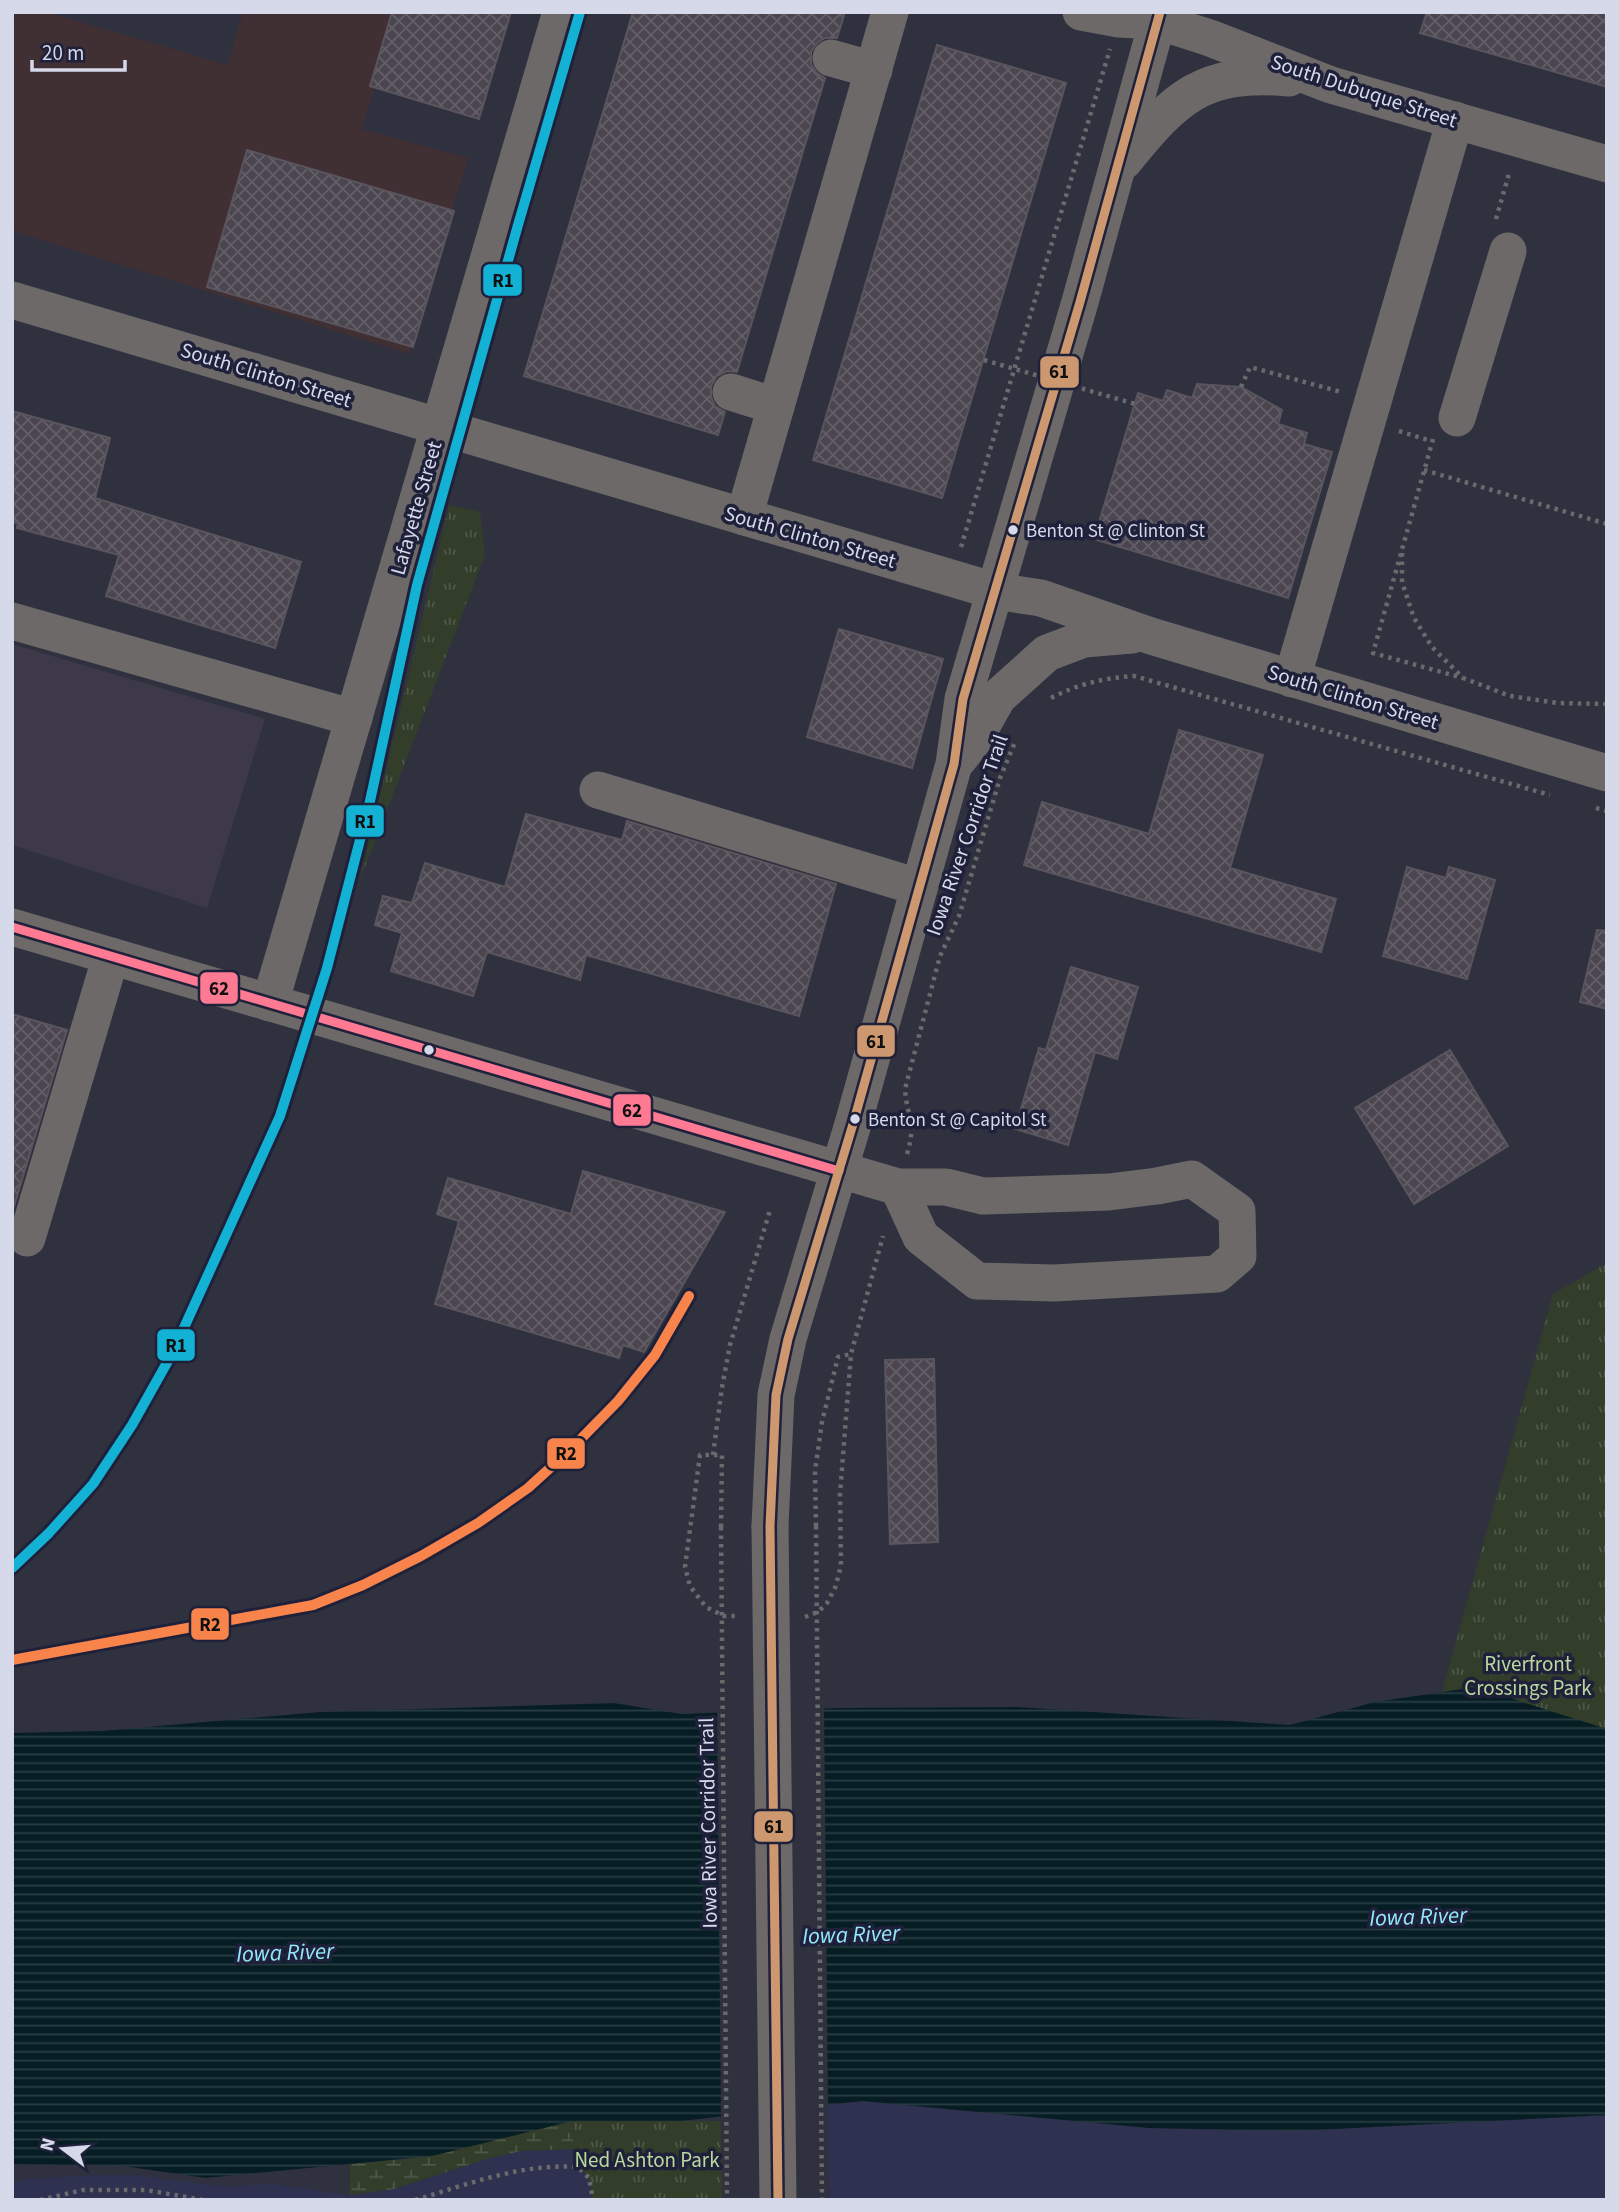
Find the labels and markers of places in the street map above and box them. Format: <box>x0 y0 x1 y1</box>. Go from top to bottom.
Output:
place label: Benton St @ Clinton St <box>1026 518 1206 545</box>
marker: Benton St @ Clinton St <box>1006 523 1020 537</box>
unlabelled marker <box>422 1043 436 1057</box>
place label: Benton St @ Capitol St <box>868 1107 1047 1134</box>
marker: Benton St @ Capitol St <box>848 1112 862 1126</box>

